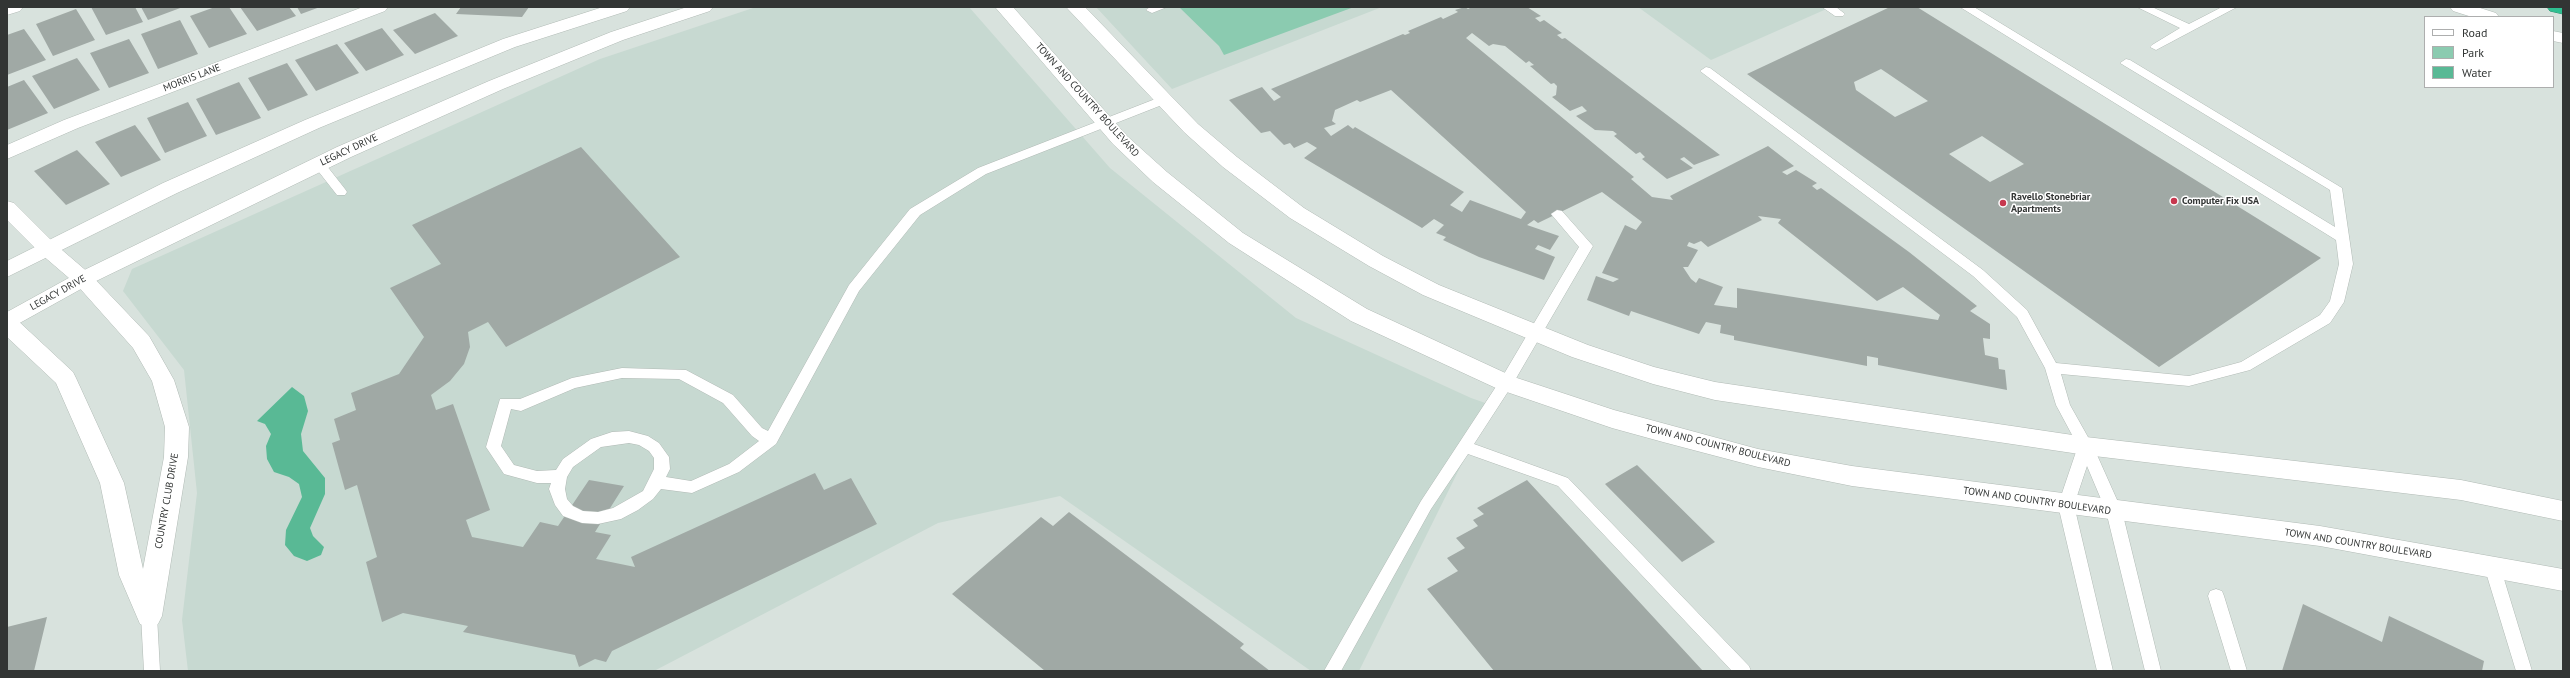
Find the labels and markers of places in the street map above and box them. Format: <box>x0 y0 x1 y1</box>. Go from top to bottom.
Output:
place label: Ravello Stonebriar Apartments <box>2011 191 2090 214</box>
place label: Computer Fix USA <box>2182 195 2259 207</box>
marker: Computer Fix USA <box>2169 196 2179 206</box>
marker: Ravello Stonebriar Apartments <box>1998 198 2008 208</box>

